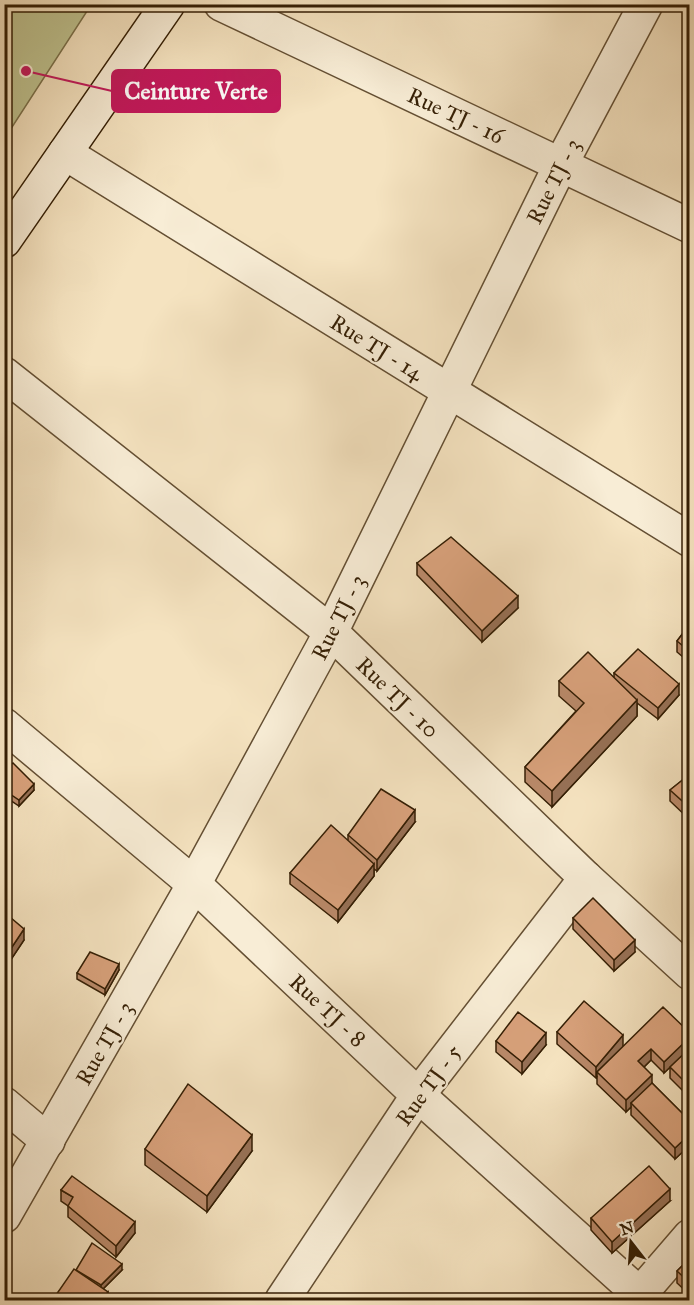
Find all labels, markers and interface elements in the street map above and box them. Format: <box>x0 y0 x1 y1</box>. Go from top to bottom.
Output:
callout: Ceinture Verte <box>112 70 280 112</box>
text: Ceinture Verte <box>124 76 268 106</box>
street label: Rue TJ - 16 <box>403 81 509 150</box>
street label: Rue TJ - 3 <box>520 134 586 228</box>
street label: Rue TJ - 14 <box>325 308 429 387</box>
street label: Rue TJ - 3 <box>305 570 371 664</box>
street label: Rue TJ - 10 <box>351 651 445 743</box>
street label: Rue TJ - 8 <box>284 968 372 1053</box>
street label: Rue TJ - 3 <box>70 997 139 1090</box>
street label: Rue TJ - 5 <box>390 1039 467 1131</box>
north arrow <box>601 1212 661 1272</box>
text: N <box>617 1217 636 1239</box>

